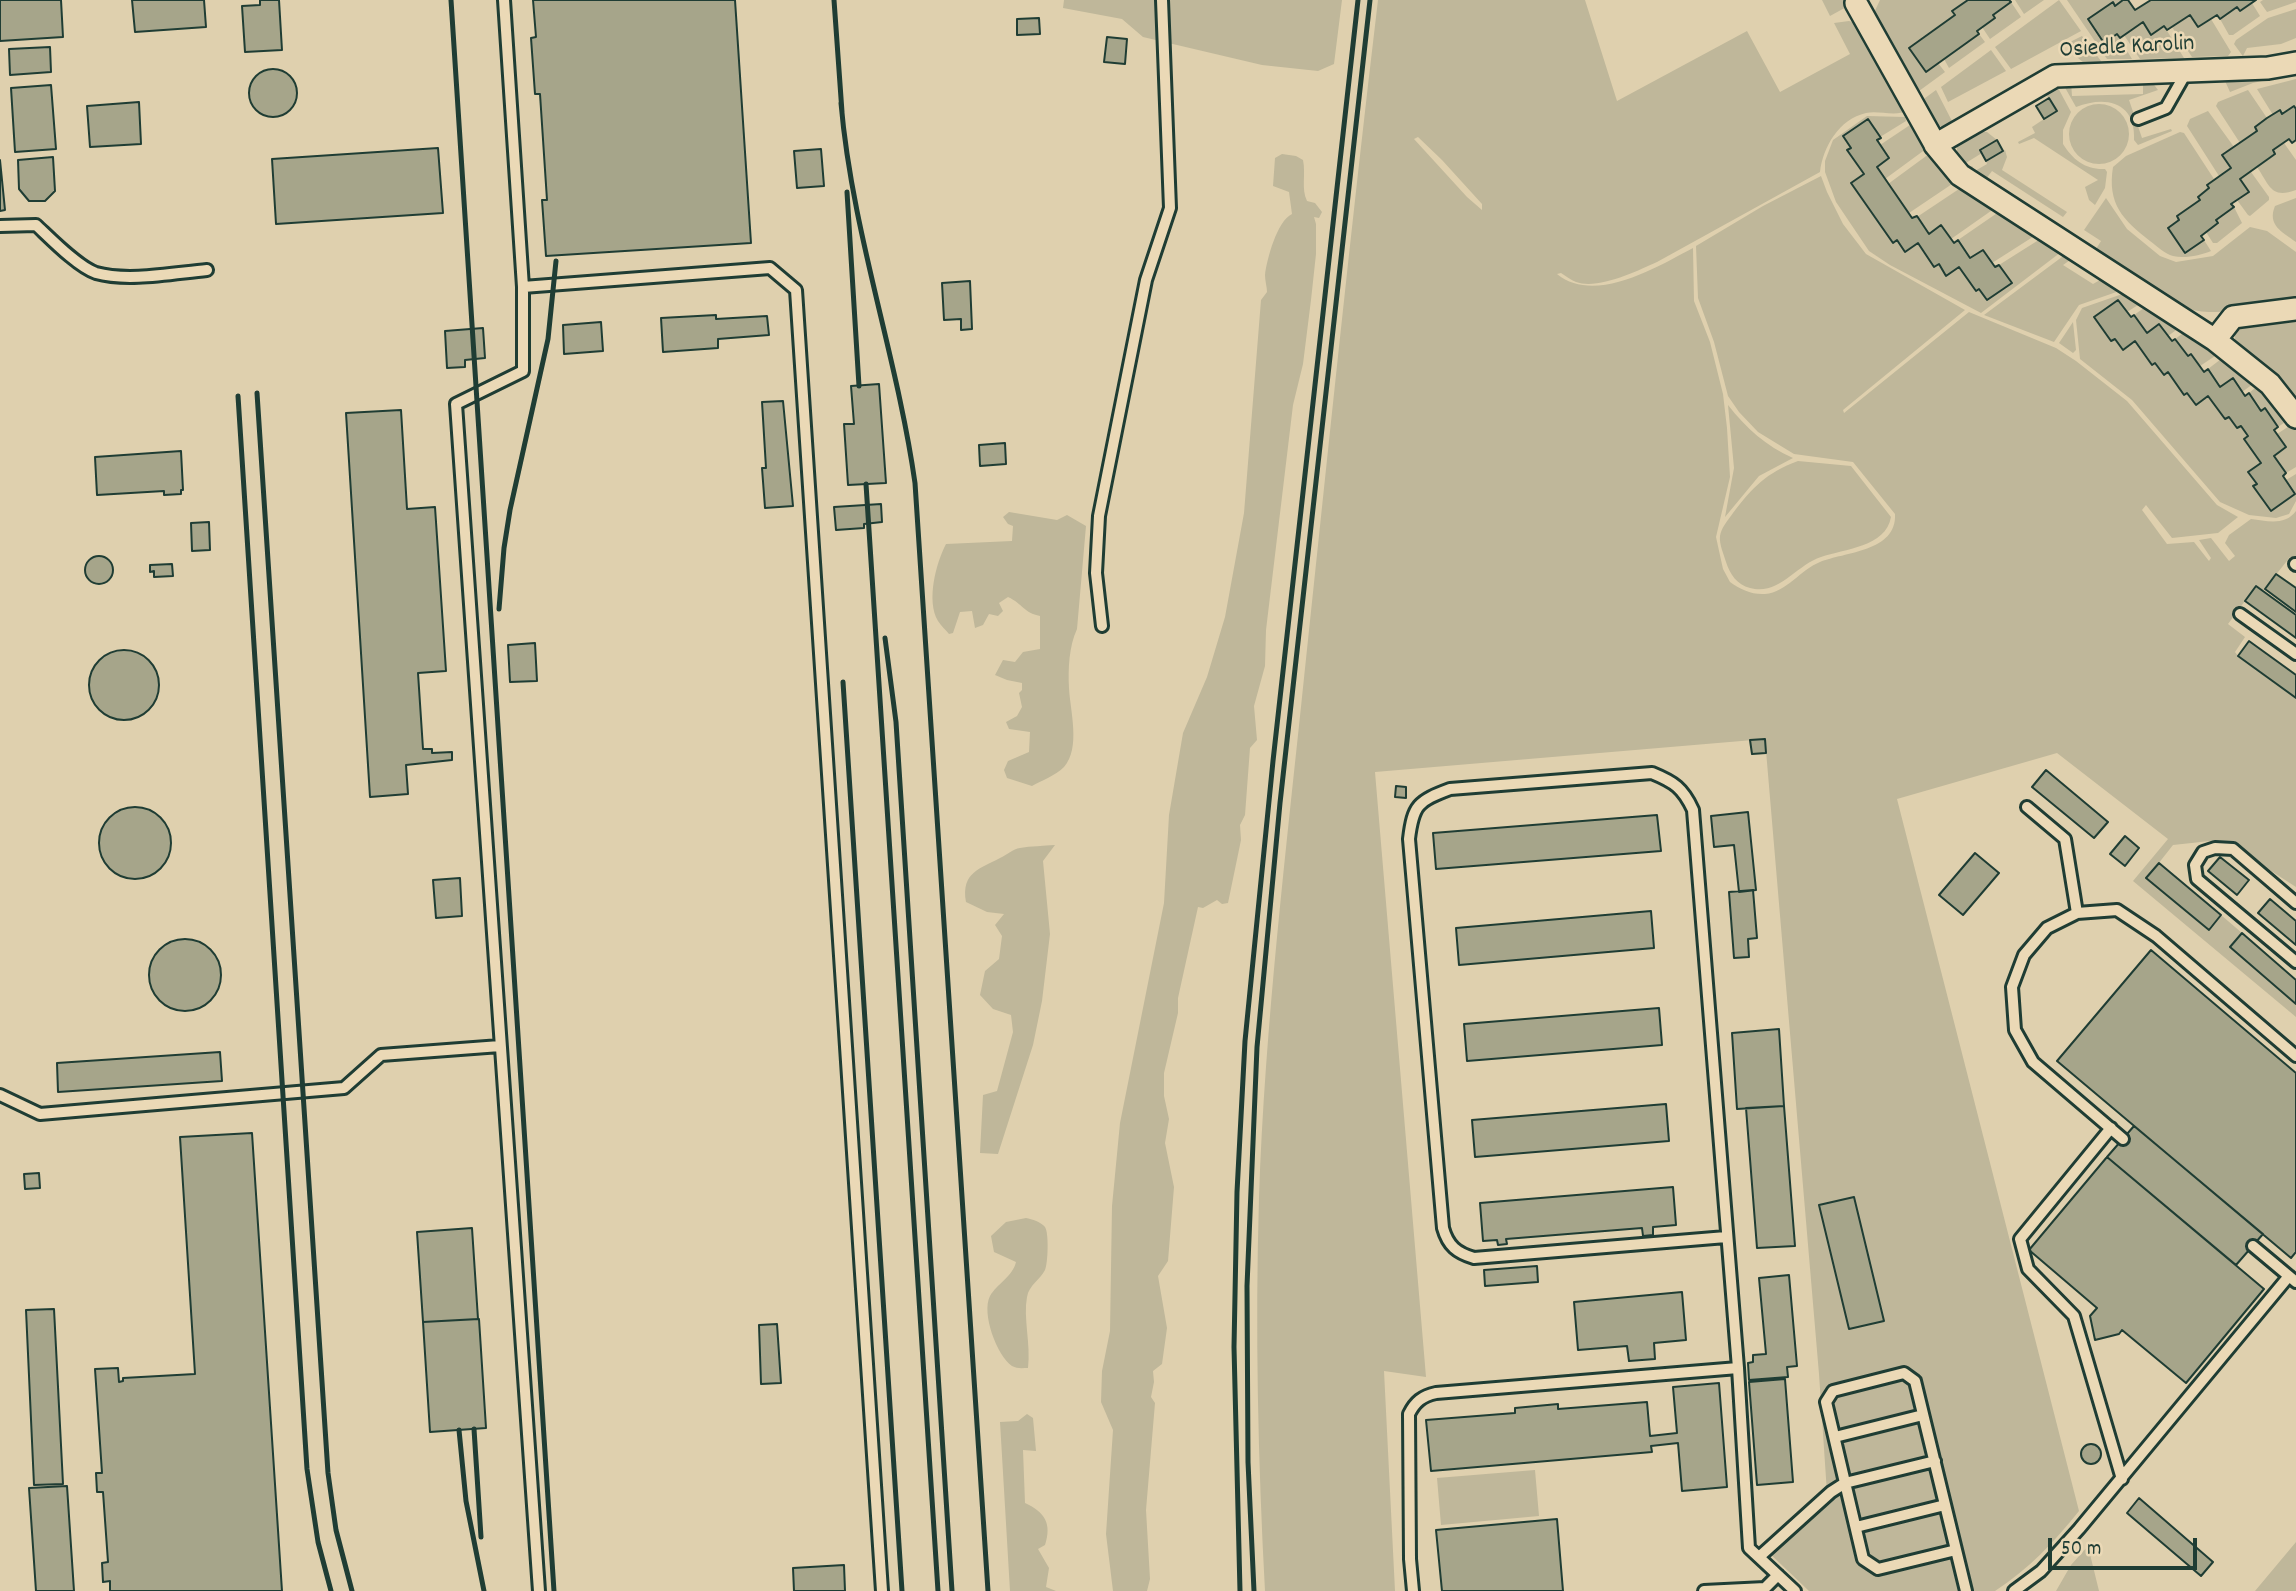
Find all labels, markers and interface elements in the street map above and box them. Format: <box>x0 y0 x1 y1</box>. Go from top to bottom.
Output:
street label: Osiedle Karolin <box>2059 31 2195 67</box>
scale bar <box>2051 1524 2200 1568</box>
text: 50 m <box>2061 1535 2101 1565</box>

